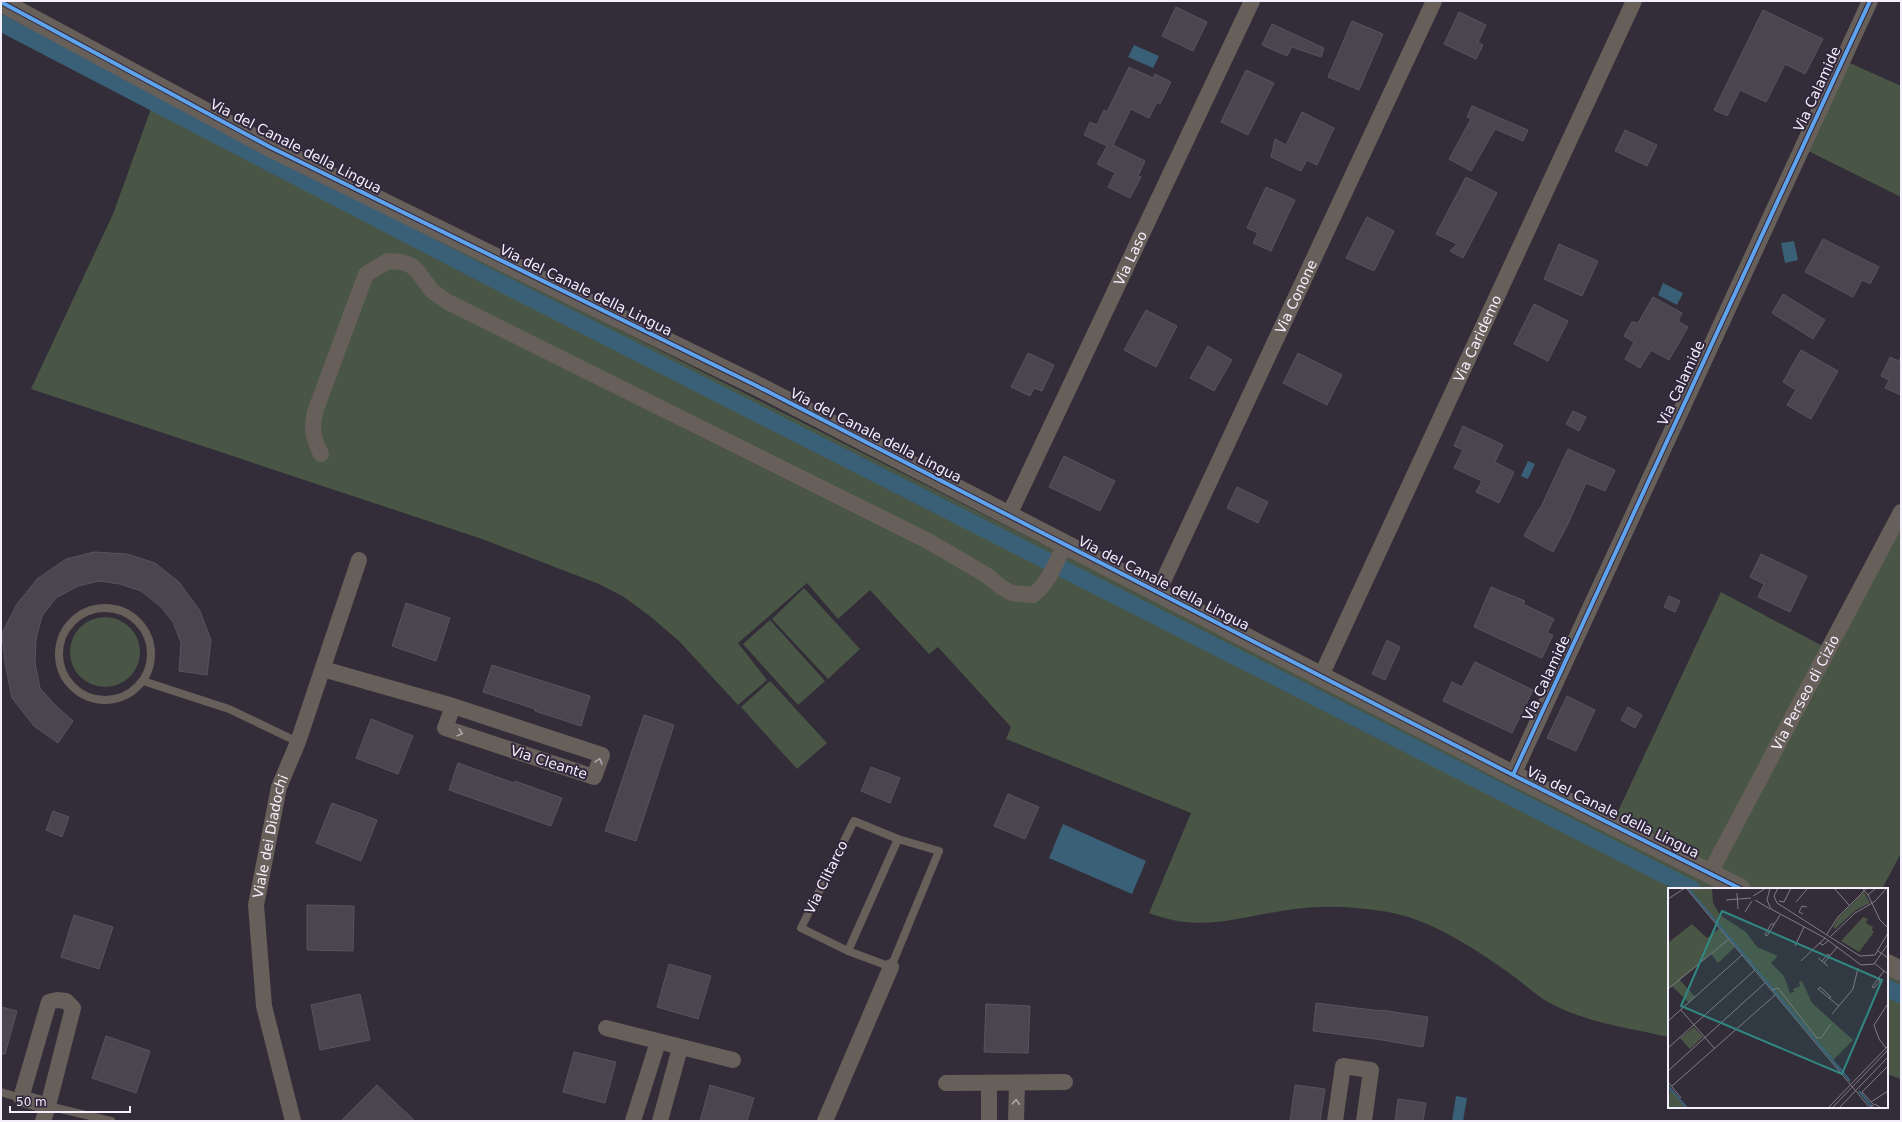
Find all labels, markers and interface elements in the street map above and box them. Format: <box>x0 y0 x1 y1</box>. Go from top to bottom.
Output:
street label: Via Calamide <box>1790 44 1844 134</box>
street label: Via del Canale della Lingua <box>208 96 384 196</box>
street label: Via Laso <box>1111 228 1150 288</box>
street label: Via del Canale della Lingua <box>497 241 675 339</box>
street label: Via Conone <box>1272 257 1320 336</box>
street label: Via Caridemo <box>1450 293 1505 385</box>
street label: Via Calamide <box>1654 338 1708 428</box>
street label: Via del Canale della Lingua <box>788 385 964 485</box>
street label: Via del Canale della Lingua <box>1076 533 1252 633</box>
street label: Via Perseo di Cizio <box>1768 632 1842 753</box>
street label: Via Calamide <box>1519 633 1573 723</box>
one-way arrow <box>457 728 464 737</box>
street label: Via Cleante <box>508 742 590 782</box>
one-way arrow <box>594 758 603 765</box>
street label: Via del Canale della Lingua <box>1524 763 1702 861</box>
street label: Viale dei Diadochi <box>250 772 291 899</box>
street label: Via Clitarco <box>801 838 851 916</box>
inset map <box>1668 888 1888 1108</box>
scale bar <box>10 1088 130 1114</box>
text: 50 m <box>16 1095 47 1109</box>
one-way arrow <box>1012 1099 1021 1105</box>

